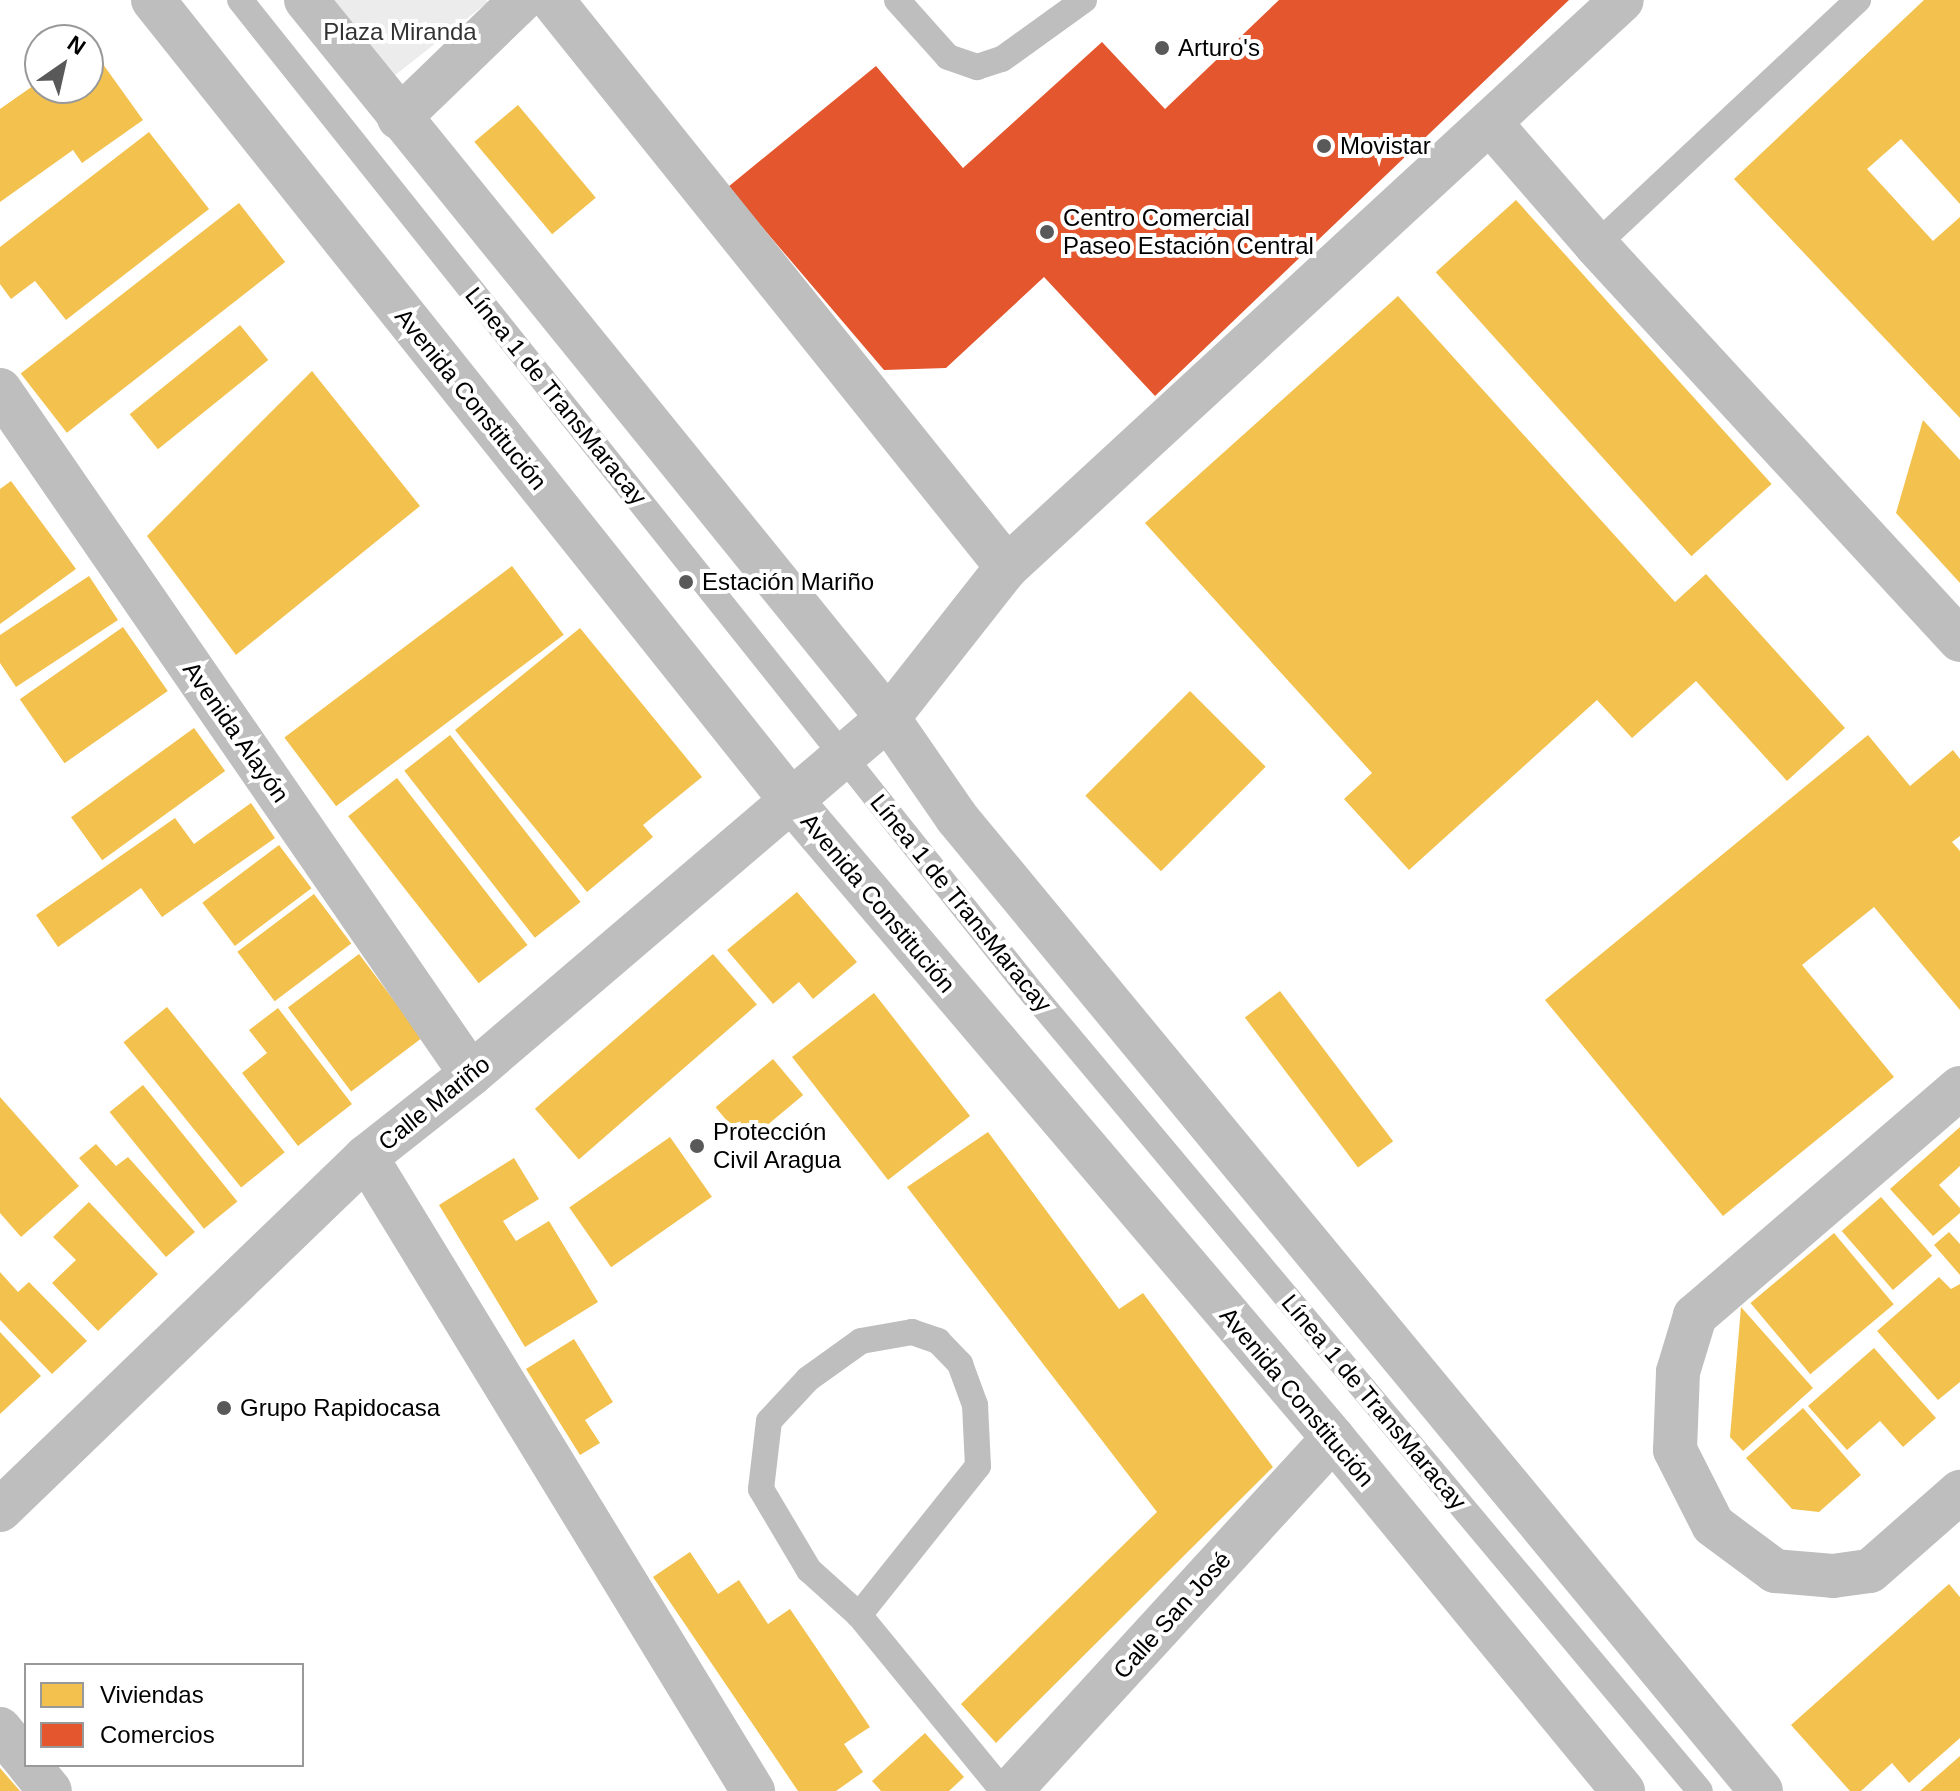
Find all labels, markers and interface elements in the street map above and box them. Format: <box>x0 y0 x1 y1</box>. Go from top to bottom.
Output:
park label: Plaza Miranda <box>323 18 477 46</box>
north arrow <box>24 24 104 104</box>
text: N <box>63 31 90 60</box>
place label: Arturo's <box>1178 34 1260 62</box>
marker: Arturo's <box>1153 39 1171 57</box>
place label: Movistar <box>1340 132 1431 160</box>
marker: Movistar <box>1315 137 1333 155</box>
place label: Centro Comercial Paseo Estación Central <box>1063 204 1314 260</box>
marker: Centro Comercial Paseo Estación Central <box>1038 223 1056 241</box>
street label: Línea 1 de TransMaracay <box>459 281 653 511</box>
street label: Avenida Constitución <box>389 302 553 496</box>
place label: Estación Mariño <box>702 568 874 596</box>
marker: Estación Mariño <box>677 573 695 591</box>
street label: Avenida Alayón <box>176 656 296 808</box>
street label: Línea 1 de TransMaracay <box>864 788 1058 1018</box>
street label: Avenida Constitución <box>795 808 961 998</box>
street label: Calle Mariño <box>373 1049 495 1157</box>
place label: Protección Civil Aragua <box>713 1118 842 1174</box>
marker: Protección Civil Aragua <box>688 1137 706 1155</box>
street label: Línea 1 de TransMaracay <box>1275 1288 1473 1516</box>
street label: Avenida Constitución <box>1214 1302 1380 1492</box>
place label: Grupo Rapidocasa <box>240 1394 440 1422</box>
marker: Grupo Rapidocasa <box>215 1399 233 1417</box>
street label: Calle San José <box>1107 1545 1237 1685</box>
legend <box>24 1663 304 1767</box>
text: Viviendas <box>100 1681 204 1708</box>
text: Comercios <box>100 1721 215 1748</box>

